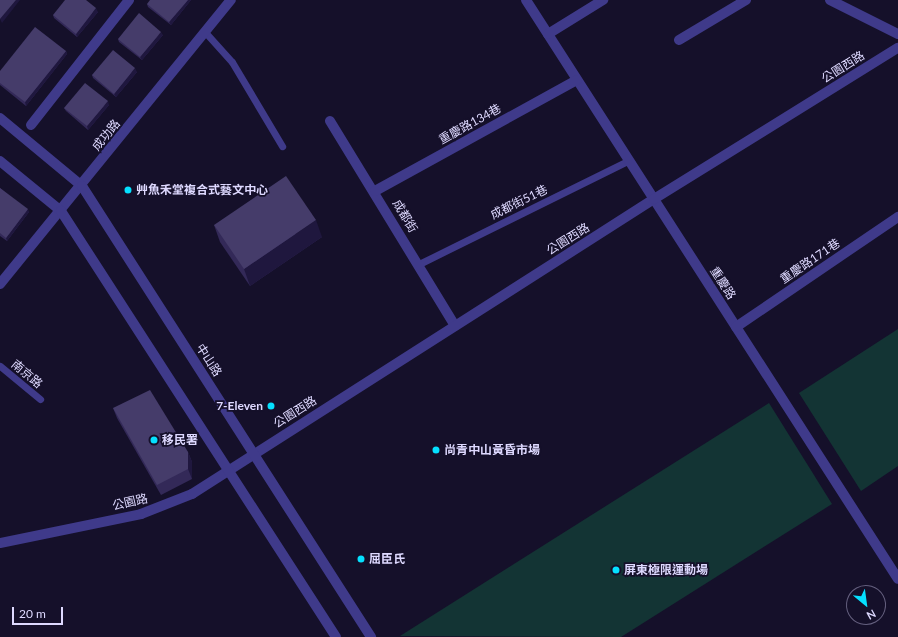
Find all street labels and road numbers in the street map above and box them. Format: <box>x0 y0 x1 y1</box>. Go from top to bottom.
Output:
street label: 公園西路 <box>819 48 867 86</box>
street label: 重慶路134巷 <box>436 101 504 147</box>
street label: 成功路 <box>89 116 123 154</box>
street label: 成都街51巷 <box>488 182 550 222</box>
street label: 成都街 <box>390 197 420 235</box>
street label: 公園西路 <box>544 220 592 258</box>
street label: 重慶路171巷 <box>777 236 843 286</box>
street label: 重慶路 <box>707 264 739 302</box>
street label: 中山路 <box>193 341 225 379</box>
street label: 南京路 <box>9 357 45 391</box>
street label: 公園西路 <box>271 393 319 431</box>
street label: 公園路 <box>111 491 149 513</box>

